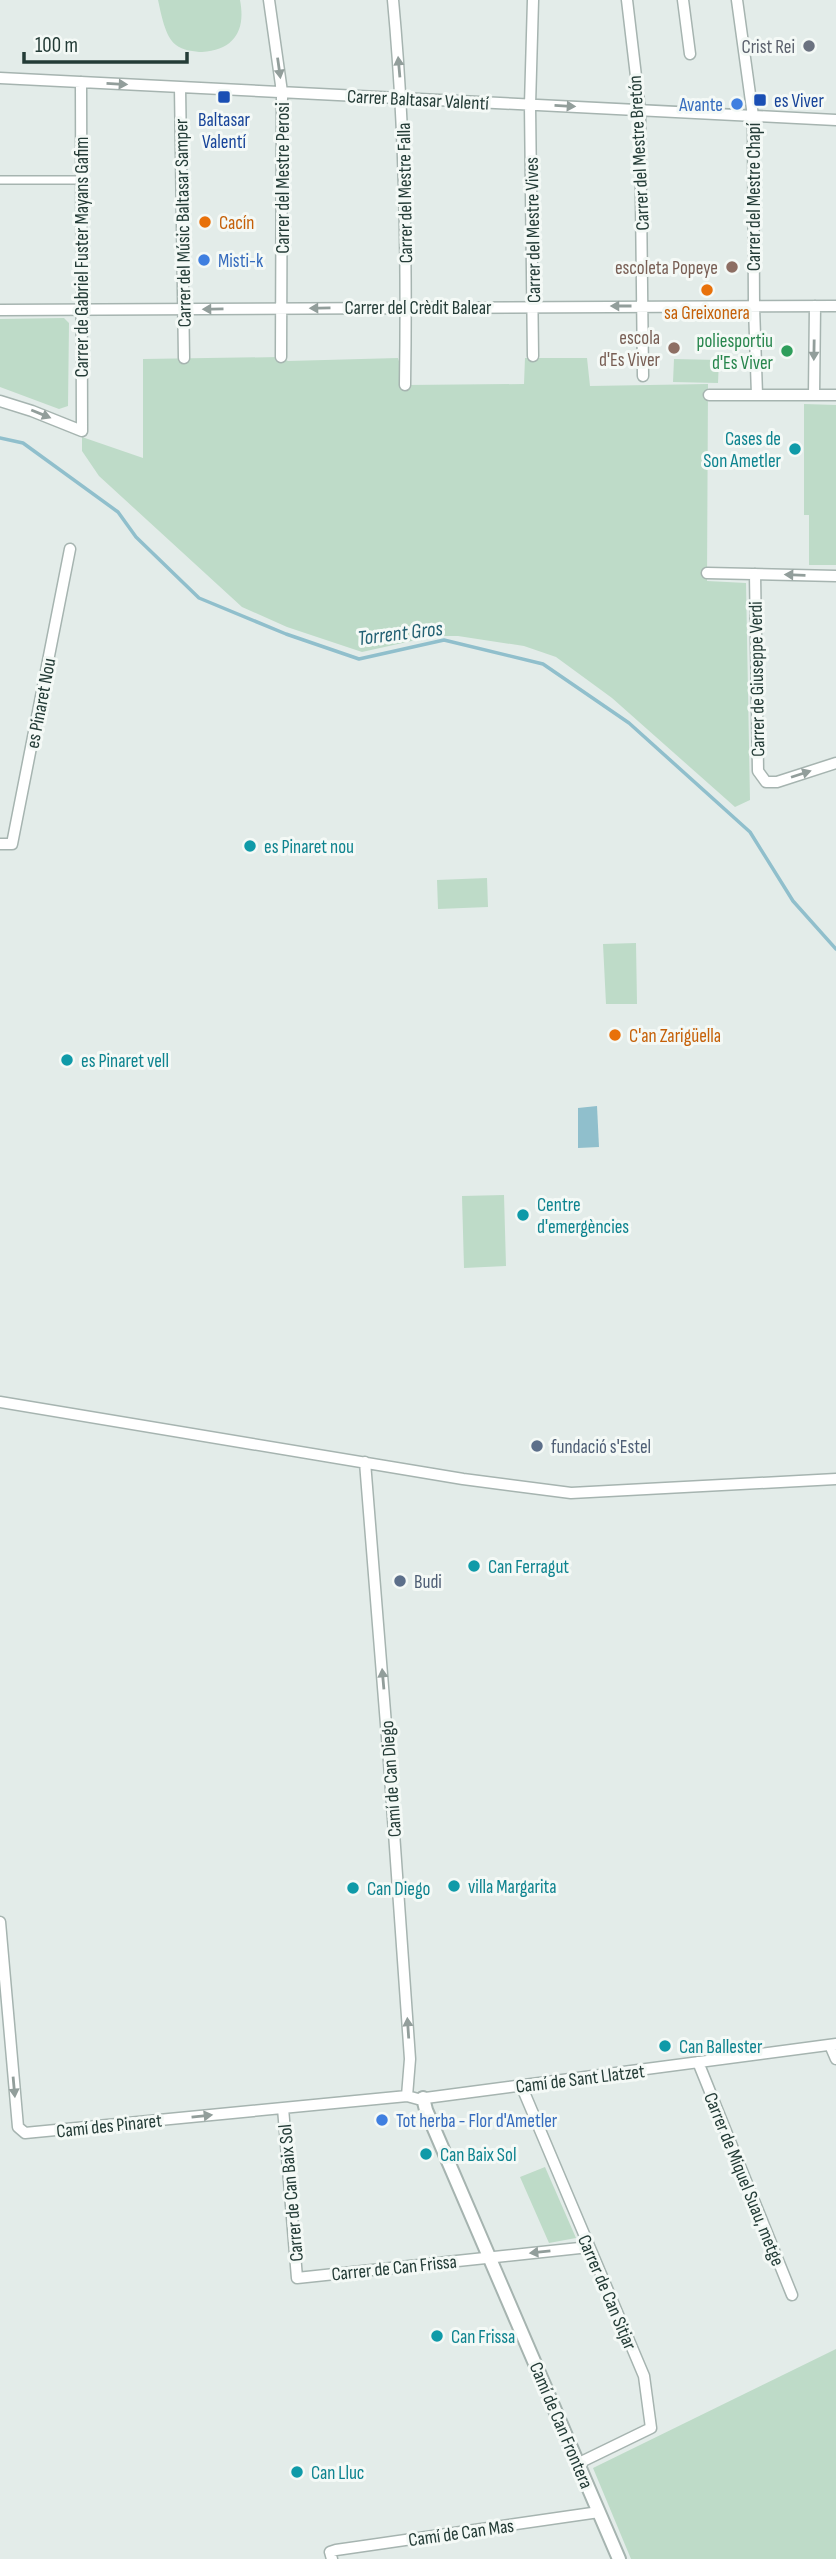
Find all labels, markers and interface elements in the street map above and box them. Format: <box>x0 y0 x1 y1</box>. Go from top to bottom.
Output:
scale bar <box>24 21 187 65</box>
text: 100 m <box>35 33 78 58</box>
place label: Crist Rei <box>742 36 795 59</box>
marker: Crist Rei <box>801 38 817 54</box>
one-way arrow <box>393 56 404 78</box>
one-way arrow <box>274 57 285 79</box>
street label: Carrer del Mestre Bretón <box>624 75 655 231</box>
one-way arrow <box>106 79 128 90</box>
street label: Carrer Baltasar Valentí <box>346 85 490 116</box>
marker: Baltasar Valentí <box>216 89 232 105</box>
place label: es Viver <box>774 90 824 113</box>
marker: es Viver <box>752 92 768 108</box>
place label: Avante <box>678 94 723 117</box>
marker: Avante <box>729 96 745 112</box>
one-way arrow <box>554 101 576 112</box>
street label: Carrer del Mestre Perosi <box>272 102 295 254</box>
place label: Baltasar Valentí <box>198 109 250 154</box>
street label: Carrer del Músic Baltasar Samper <box>170 118 197 328</box>
street label: Carrer del Mestre Falla <box>393 122 418 264</box>
street label: Carrer del Mestre Chapí <box>743 122 766 271</box>
street label: Carrer de Gabriel Fuster Mayans Gafim <box>71 137 94 377</box>
street label: Carrer del Mestre Vives <box>521 157 546 303</box>
place label: Cacín <box>219 212 254 235</box>
marker: Cacín <box>197 214 213 230</box>
place label: Misti-k <box>218 250 264 273</box>
marker: Misti-k <box>196 252 212 268</box>
place label: escoleta Popeye <box>615 257 718 280</box>
marker: escoleta Popeye <box>724 259 740 275</box>
marker: sa Greixonera <box>699 282 715 298</box>
street label: Carrer del Crèdit Balear <box>344 297 492 320</box>
one-way arrow <box>610 301 632 312</box>
one-way arrow <box>309 302 331 314</box>
place label: sa Greixonera <box>664 302 750 325</box>
one-way arrow <box>201 304 223 315</box>
place label: escola d'Es Viver <box>599 327 661 372</box>
place label: poliesportiu d'Es Viver <box>697 330 774 375</box>
marker: escola d'Es Viver <box>666 340 682 356</box>
one-way arrow <box>809 340 820 362</box>
marker: poliesportiu d'Es Viver <box>779 343 795 359</box>
one-way arrow <box>31 409 52 420</box>
place label: Cases de Son Ametler <box>703 428 782 473</box>
marker: Cases de Son Ametler <box>787 441 803 457</box>
one-way arrow <box>784 569 806 581</box>
street label: Carrer de Giuseppe Verdi <box>745 601 770 757</box>
water label: Torrent Gros <box>356 616 445 651</box>
street label: es Pinaret Nou <box>21 656 61 750</box>
one-way arrow <box>791 769 812 779</box>
place label: es Pinaret nou <box>264 836 354 859</box>
marker: es Pinaret nou <box>242 838 258 854</box>
place label: C'an Zarigüella <box>629 1025 721 1048</box>
marker: C'an Zarigüella <box>607 1027 623 1043</box>
place label: es Pinaret vell <box>81 1050 169 1073</box>
marker: es Pinaret vell <box>59 1052 75 1068</box>
place label: Centre d'emergències <box>537 1194 629 1239</box>
marker: Centre d'emergències <box>515 1207 531 1223</box>
place label: fundació s'Estel <box>551 1436 651 1459</box>
marker: fundació s'Estel <box>529 1438 545 1454</box>
place label: Can Ferragut <box>488 1556 569 1579</box>
marker: Can Ferragut <box>466 1558 482 1574</box>
place label: Budi <box>414 1571 442 1594</box>
marker: Budi <box>392 1573 408 1589</box>
one-way arrow <box>377 1667 388 1689</box>
street label: Camí de Can Diego <box>376 1720 407 1838</box>
place label: villa Margarita <box>468 1876 556 1899</box>
place label: Can Diego <box>367 1878 430 1901</box>
marker: villa Margarita <box>446 1878 462 1894</box>
marker: Can Diego <box>345 1880 361 1896</box>
one-way arrow <box>402 2017 413 2039</box>
place label: Can Ballester <box>679 2036 763 2059</box>
marker: Can Ballester <box>657 2038 673 2054</box>
street label: Camí de Sant Llatzet <box>514 2060 646 2099</box>
one-way arrow <box>9 2077 20 2099</box>
street label: Carrer de Miquel Suau, metge <box>698 2089 789 2270</box>
street label: Camí des Pinaret <box>55 2109 163 2143</box>
one-way arrow <box>191 2110 213 2121</box>
place label: Tot herba - Flor d'Ametler <box>396 2110 558 2133</box>
marker: Tot herba - Flor d'Ametler <box>374 2112 390 2128</box>
street label: Carrer de Can Baix Sol <box>274 2123 309 2263</box>
place label: Can Baix Sol <box>440 2144 516 2167</box>
marker: Can Baix Sol <box>418 2146 434 2162</box>
street label: Carrer de Can Sitjar <box>572 2232 641 2354</box>
one-way arrow <box>529 2246 551 2257</box>
street label: Carrer de Can Frissa <box>330 2250 458 2286</box>
place label: Can Frissa <box>451 2326 515 2349</box>
marker: Can Frissa <box>429 2328 445 2344</box>
street label: Camí de Can Frontera <box>524 2359 598 2492</box>
place label: Can Lluc <box>311 2462 364 2485</box>
marker: Can Lluc <box>289 2464 305 2480</box>
street label: Camí de Can Mas <box>407 2515 516 2552</box>

